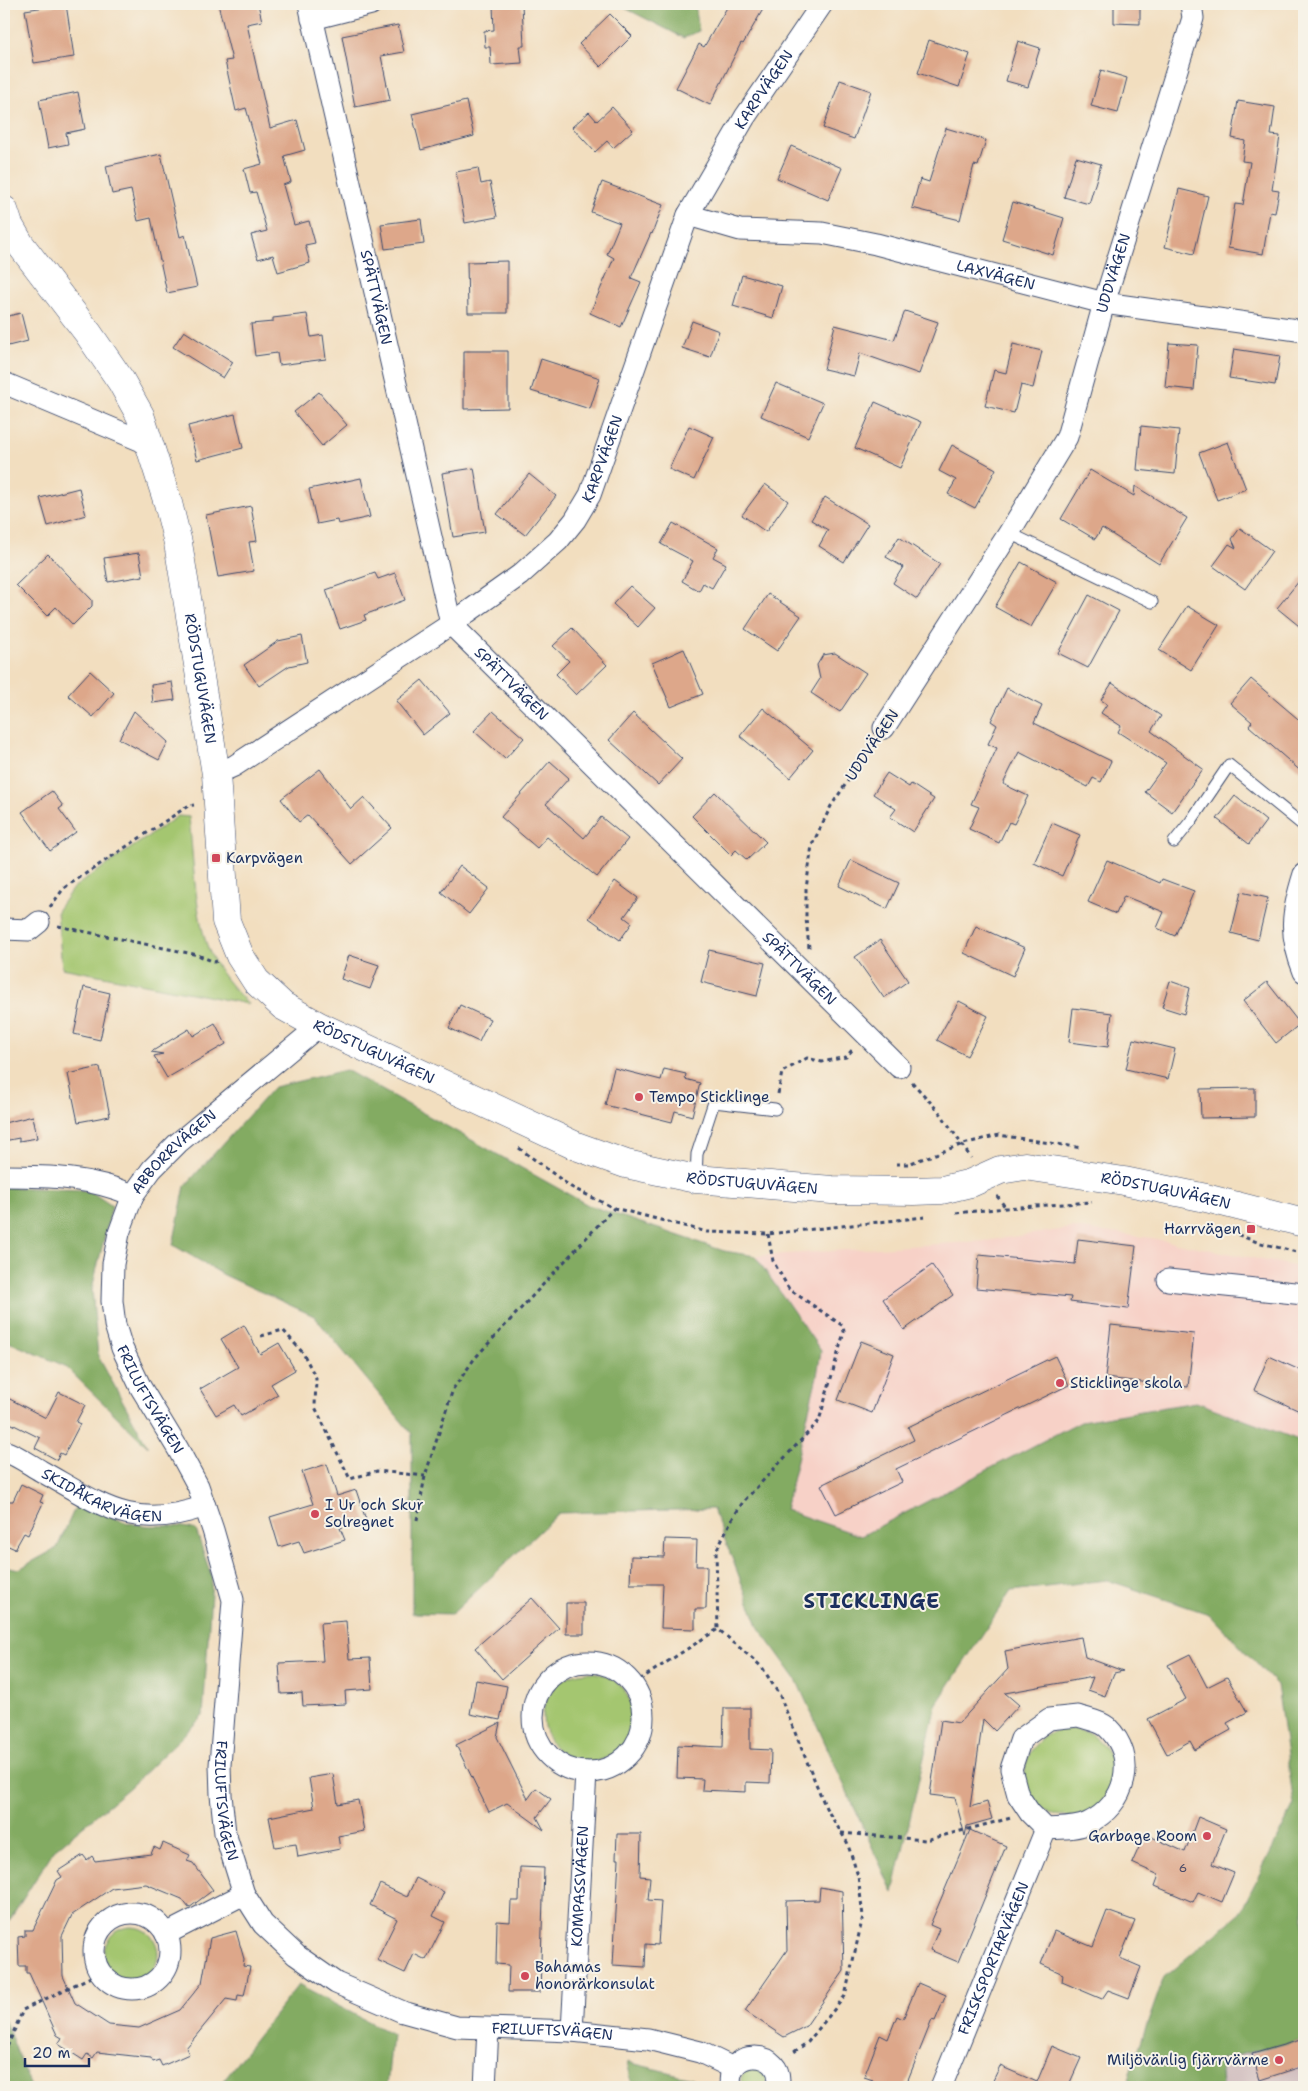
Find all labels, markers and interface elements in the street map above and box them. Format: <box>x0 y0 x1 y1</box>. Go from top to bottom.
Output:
street label: KARPVÄGEN <box>730 46 798 133</box>
street label: UDDVÄGEN <box>1092 231 1135 315</box>
street label: SPÄTTVÄGEN <box>356 248 397 347</box>
street label: LAXVÄGEN <box>954 255 1037 295</box>
street label: KARPVÄGEN <box>578 412 627 507</box>
street label: RÖDSTUGUVÄGEN <box>180 612 221 745</box>
street label: SPÄTTVÄGEN <box>470 643 553 725</box>
street label: UDDVÄGEN <box>841 705 903 785</box>
place label: Karpvägen <box>226 848 303 868</box>
marker: Karpvägen <box>210 852 222 864</box>
street label: SPÄTTVÄGEN <box>758 927 841 1010</box>
street label: RÖDSTUGUVÄGEN <box>309 1015 438 1089</box>
place label: Tempo Sticklinge <box>649 1087 770 1107</box>
marker: Tempo Sticklinge <box>633 1091 645 1103</box>
street label: ABBORRVÄGEN <box>127 1105 221 1198</box>
street label: RÖDSTUGUVÄGEN <box>684 1167 819 1199</box>
street label: RÖDSTUGUVÄGEN <box>1100 1168 1233 1214</box>
place label: Harrvägen <box>1164 1219 1241 1239</box>
marker: Harrvägen <box>1245 1223 1257 1235</box>
street label: FRILUFTSVÄGEN <box>112 1342 189 1458</box>
place label: Sticklinge skola <box>1070 1373 1183 1393</box>
marker: Sticklinge skola <box>1054 1377 1066 1389</box>
street label: SKIDÅKARVÄGEN <box>38 1463 163 1527</box>
place label: I Ur och Skur Solregnet <box>325 1495 424 1532</box>
marker: I Ur och Skur Solregnet <box>309 1508 321 1520</box>
district label: STICKLINGE <box>804 1588 940 1614</box>
street label: FRILUFTSVÄGEN <box>210 1740 243 1863</box>
street label: KOMPASSVÄGEN <box>567 1825 593 1947</box>
place label: Garbage Room <box>1088 1826 1197 1846</box>
marker: Garbage Room <box>1201 1830 1213 1842</box>
house number: 6 <box>1179 1860 1187 1876</box>
street label: FRISKSPORTARVÄGEN <box>953 1879 1033 2038</box>
place label: Bahamas honorärkonsulat <box>535 1957 655 1994</box>
marker: Bahamas honorärkonsulat <box>519 1970 531 1982</box>
street label: FRILUFTSVÄGEN <box>491 2018 614 2045</box>
scale bar <box>25 2036 89 2068</box>
text: 20 m <box>32 2043 71 2063</box>
place label: Miljövänlig fjärrvärme <box>1107 2050 1269 2070</box>
marker: Miljövänlig fjärrvärme <box>1273 2054 1285 2066</box>

